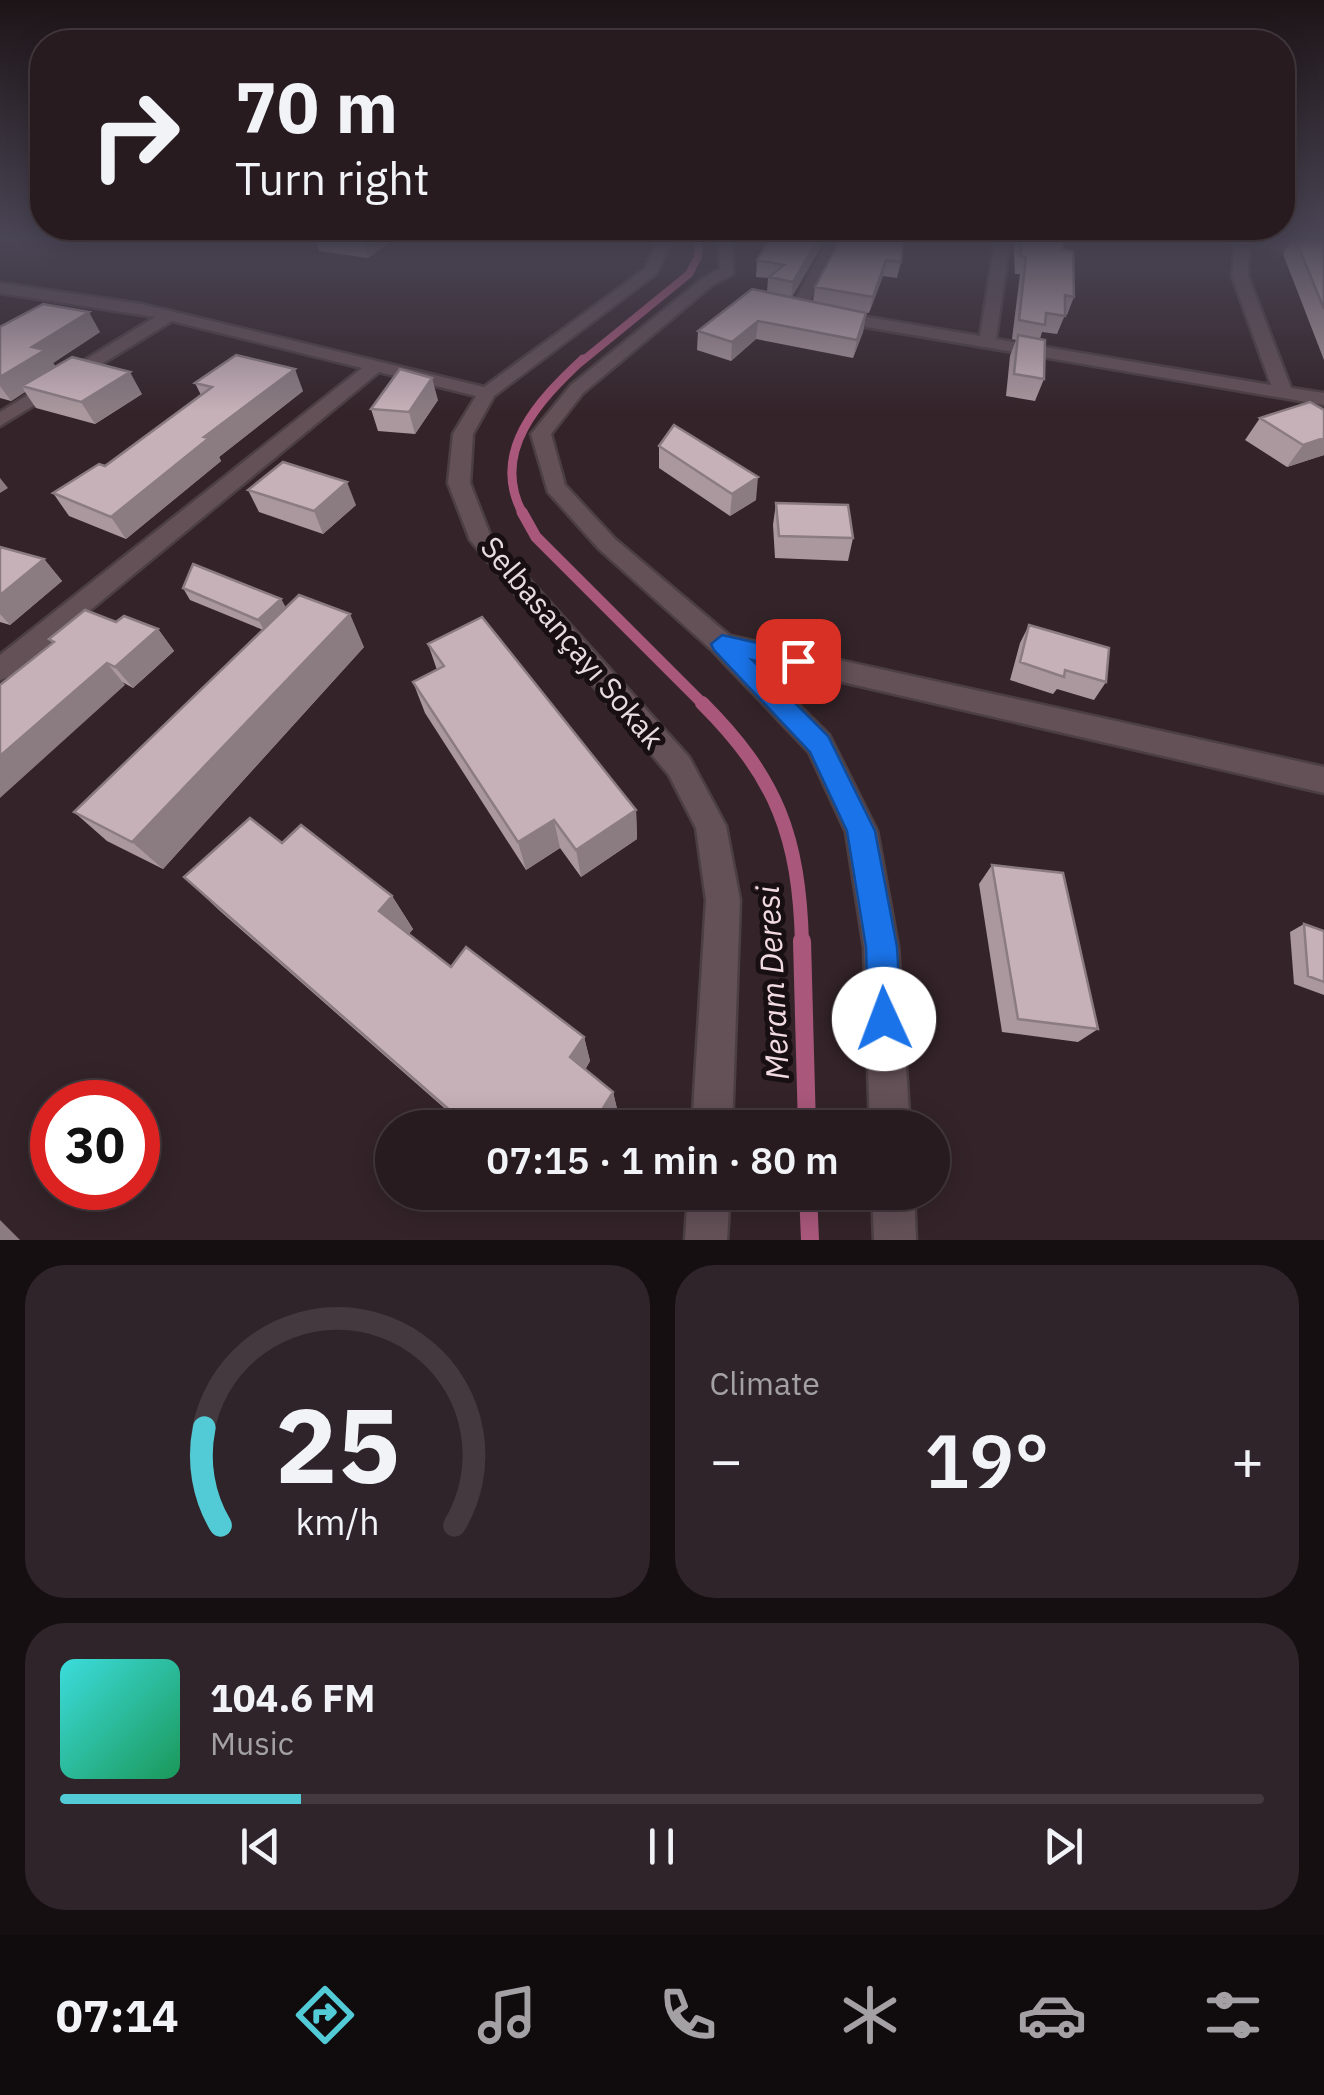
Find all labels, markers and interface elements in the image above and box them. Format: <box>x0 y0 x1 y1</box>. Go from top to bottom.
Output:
text: 70 m <box>235 61 398 152</box>
icon: right <box>70 70 200 200</box>
text: Turn right <box>235 149 430 207</box>
street label: Selbasançayı Sokak <box>473 528 673 756</box>
pin <box>756 619 841 704</box>
icon: arrive <box>771 634 826 689</box>
water label: Meram Deresi <box>746 884 798 1081</box>
position arrow <box>832 967 936 1071</box>
speed limit sign: 30 <box>30 1080 160 1210</box>
text: 07:15 · 1 min · 80 m <box>486 1135 839 1184</box>
text: Climate <box>710 1362 820 1404</box>
text: 25 <box>275 1376 400 1512</box>
text: 19° <box>924 1411 1049 1509</box>
text: − <box>710 1424 743 1495</box>
text: + <box>1231 1424 1264 1495</box>
text: km/h <box>295 1498 379 1545</box>
text: 104.6 FM <box>210 1673 375 1722</box>
text: Music <box>210 1722 294 1764</box>
icon: previous <box>233 1819 288 1874</box>
icon: pause <box>634 1819 689 1874</box>
icon: next <box>1036 1819 1091 1874</box>
icon: directions <box>290 1980 360 2050</box>
icon: music <box>472 1980 542 2050</box>
icon: phone <box>653 1980 723 2050</box>
icon: climate <box>835 1980 905 2050</box>
icon: car <box>1017 1980 1087 2050</box>
icon: filters <box>1198 1980 1268 2050</box>
text: 07:14 <box>56 1986 179 2044</box>

